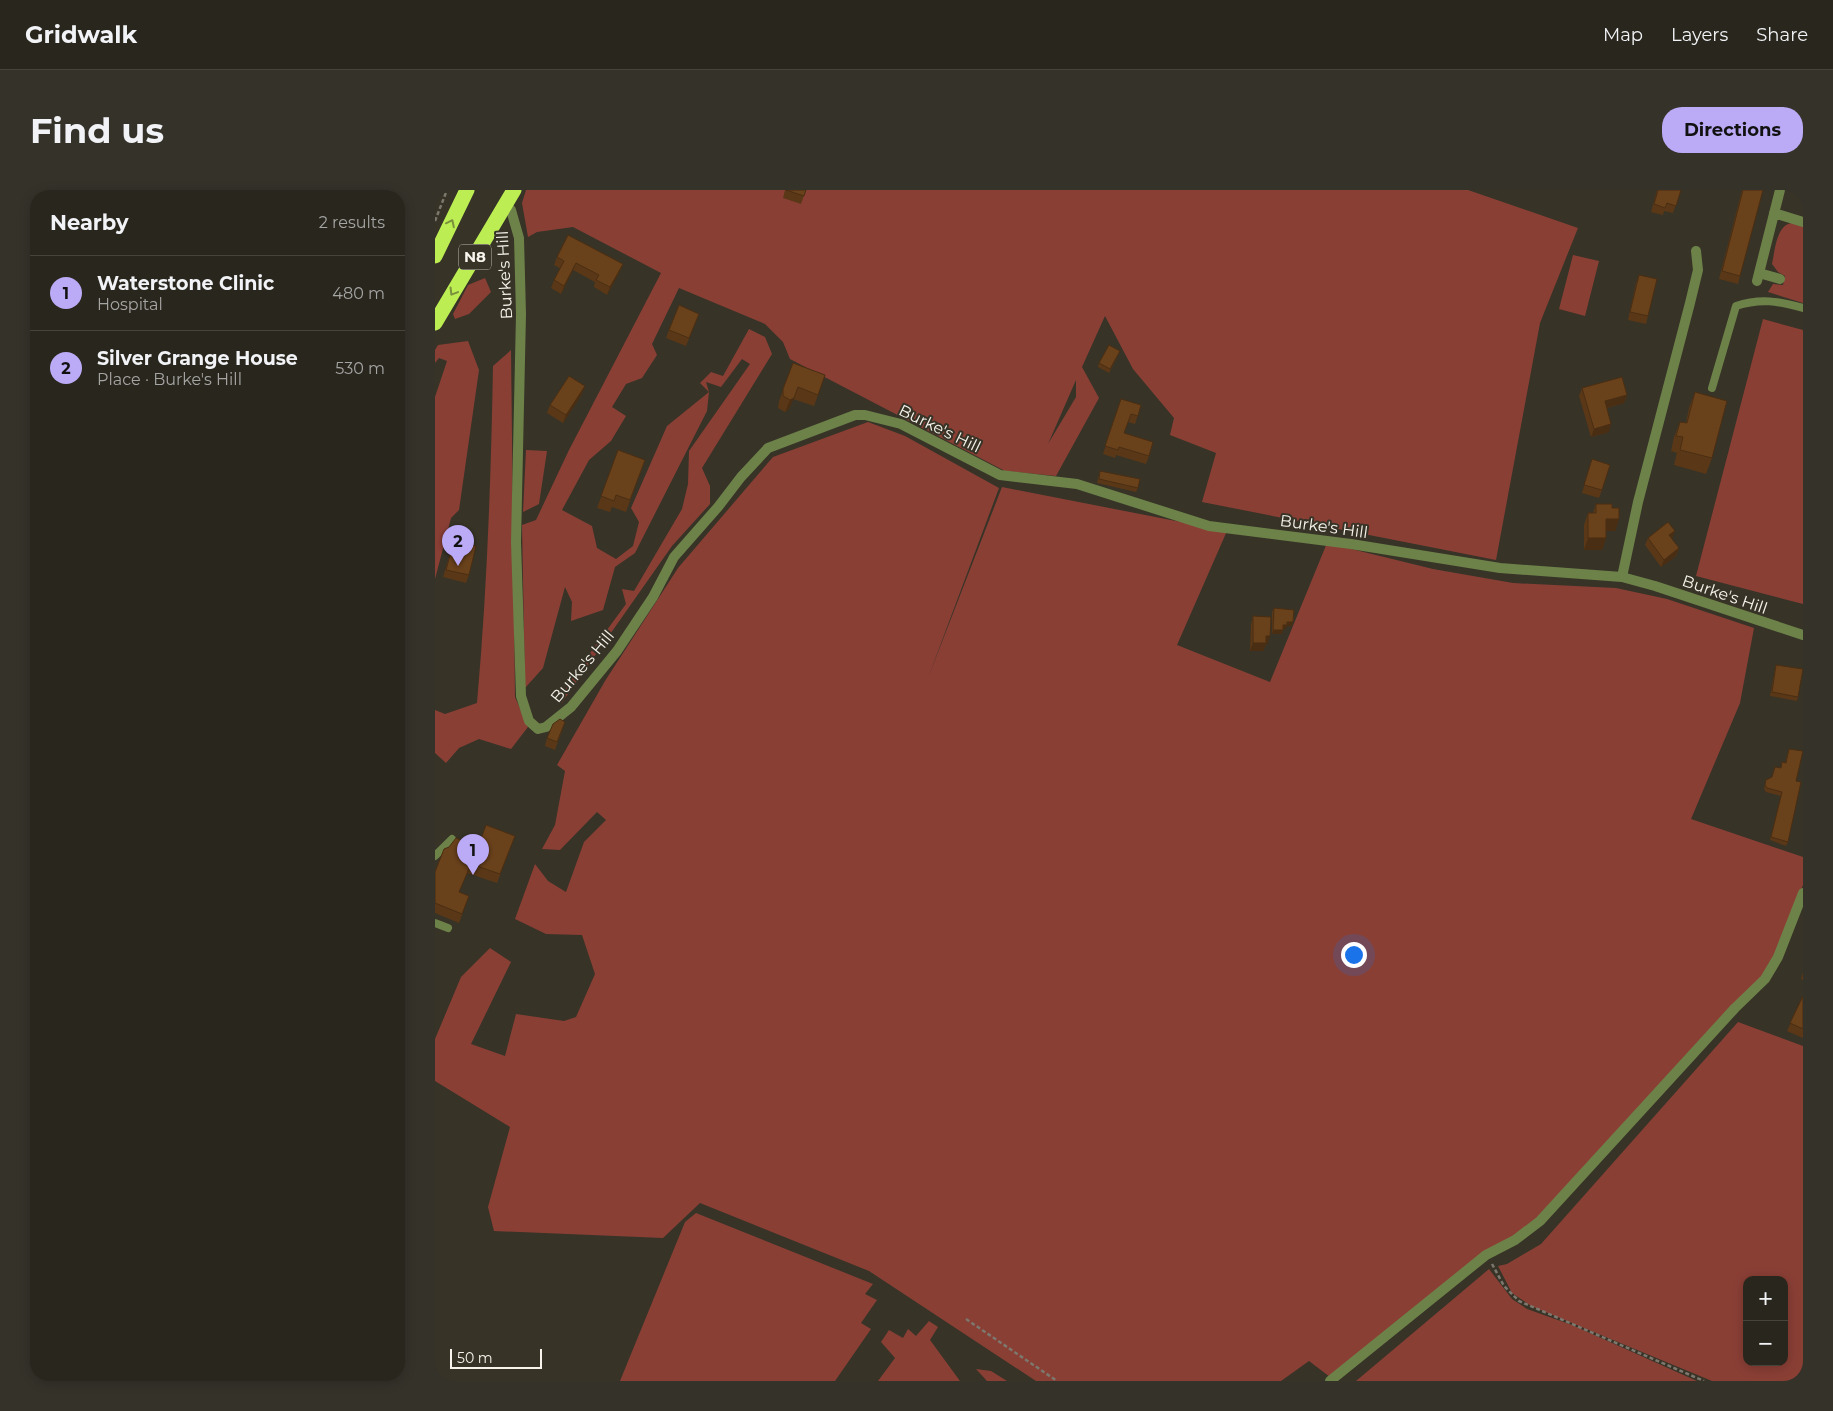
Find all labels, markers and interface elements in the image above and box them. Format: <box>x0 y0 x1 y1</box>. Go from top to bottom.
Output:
text: Gridwalk <box>25 20 137 49</box>
text: Map <box>1603 24 1643 46</box>
text: Layers <box>1671 24 1728 46</box>
text: Share <box>1756 24 1808 46</box>
button: Directions <box>1662 107 1803 153</box>
text: Find us <box>30 109 164 152</box>
text: Nearby <box>50 210 129 235</box>
text: 2 results <box>319 213 385 232</box>
one-way arrow <box>445 219 455 228</box>
street label: Burke's Hill <box>493 230 516 320</box>
road number: N8 <box>459 244 491 270</box>
text: Waterstone Clinic <box>97 272 274 295</box>
text: 1 <box>63 284 69 303</box>
text: 480 m <box>332 284 385 303</box>
one-way arrow <box>450 286 460 295</box>
text: Hospital <box>97 295 163 314</box>
text: Silver Grange House <box>97 347 298 370</box>
text: 2 <box>61 359 71 378</box>
text: 530 m <box>335 359 385 378</box>
text: Place · Burke's Hill <box>97 370 242 389</box>
street label: Burke's Hill <box>896 400 984 456</box>
street label: Burke's Hill <box>1279 511 1369 542</box>
pin: 2 <box>442 525 474 566</box>
street label: Burke's Hill <box>1680 571 1770 618</box>
street label: Burke's Hill <box>547 626 618 706</box>
pin: 1 <box>457 834 489 875</box>
your location <box>1341 942 1367 968</box>
map controls <box>1743 1276 1788 1366</box>
button: + <box>1743 1276 1788 1321</box>
button: − <box>1743 1321 1788 1366</box>
scale bar <box>450 1346 543 1369</box>
text: 50 m <box>457 1349 493 1367</box>

